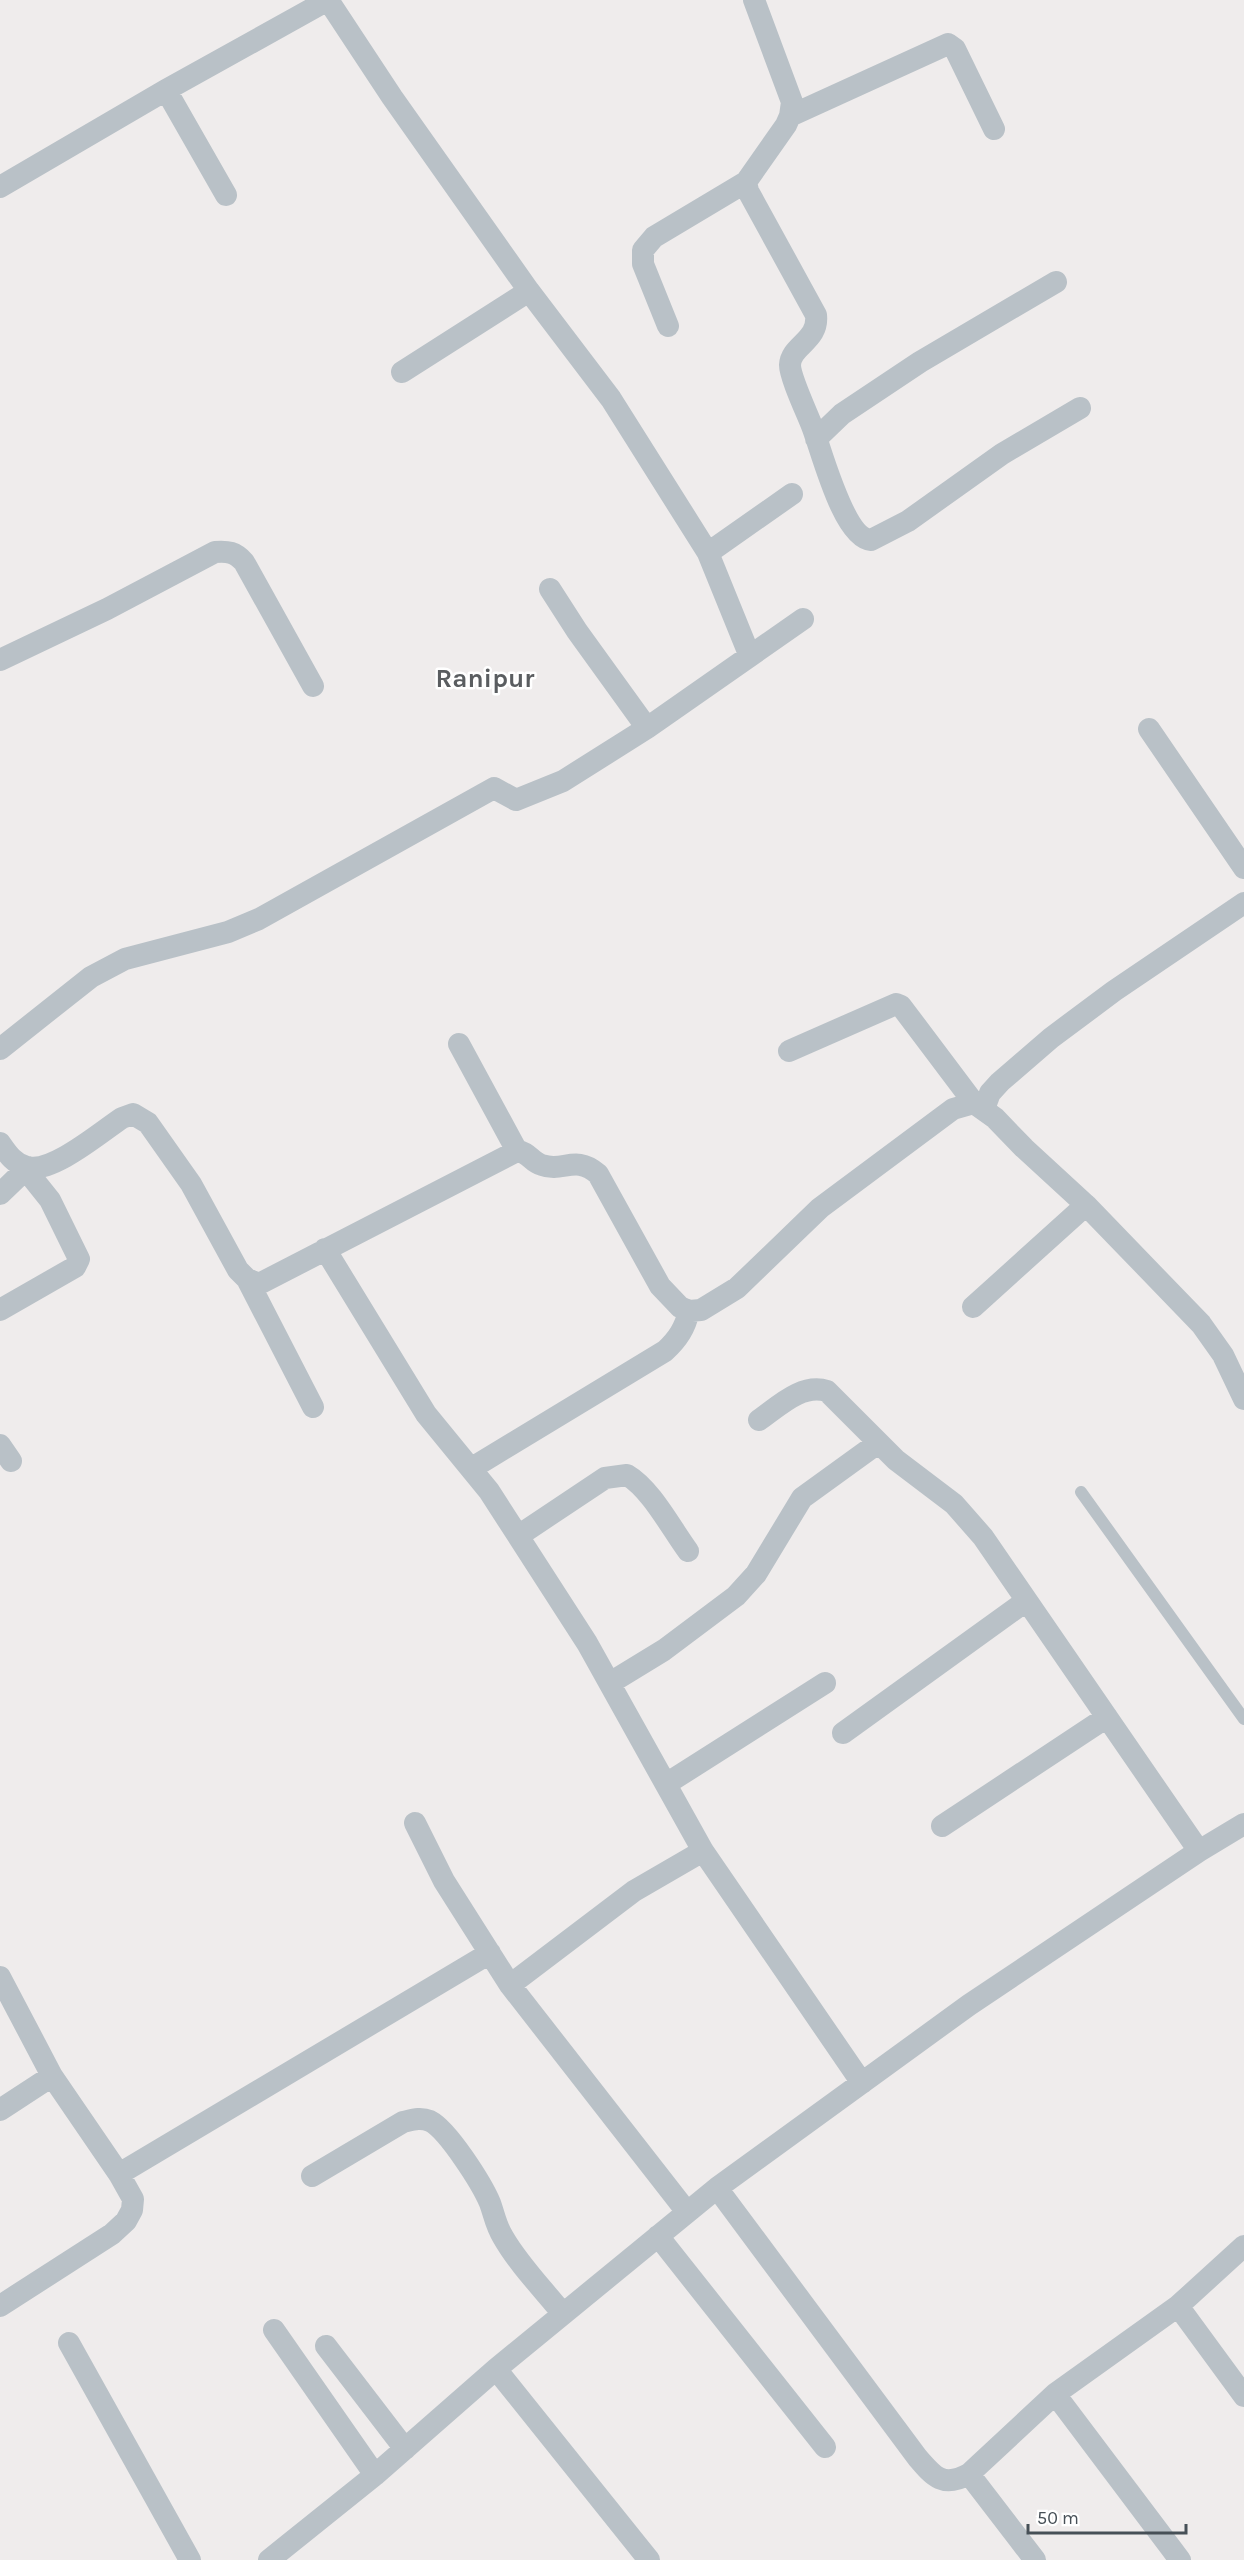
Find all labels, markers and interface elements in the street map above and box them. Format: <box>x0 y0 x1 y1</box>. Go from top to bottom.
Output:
district label: Ranipur <box>435 663 535 694</box>
scale bar <box>1028 2497 1186 2535</box>
text: 50 m <box>1037 2507 1079 2529</box>

